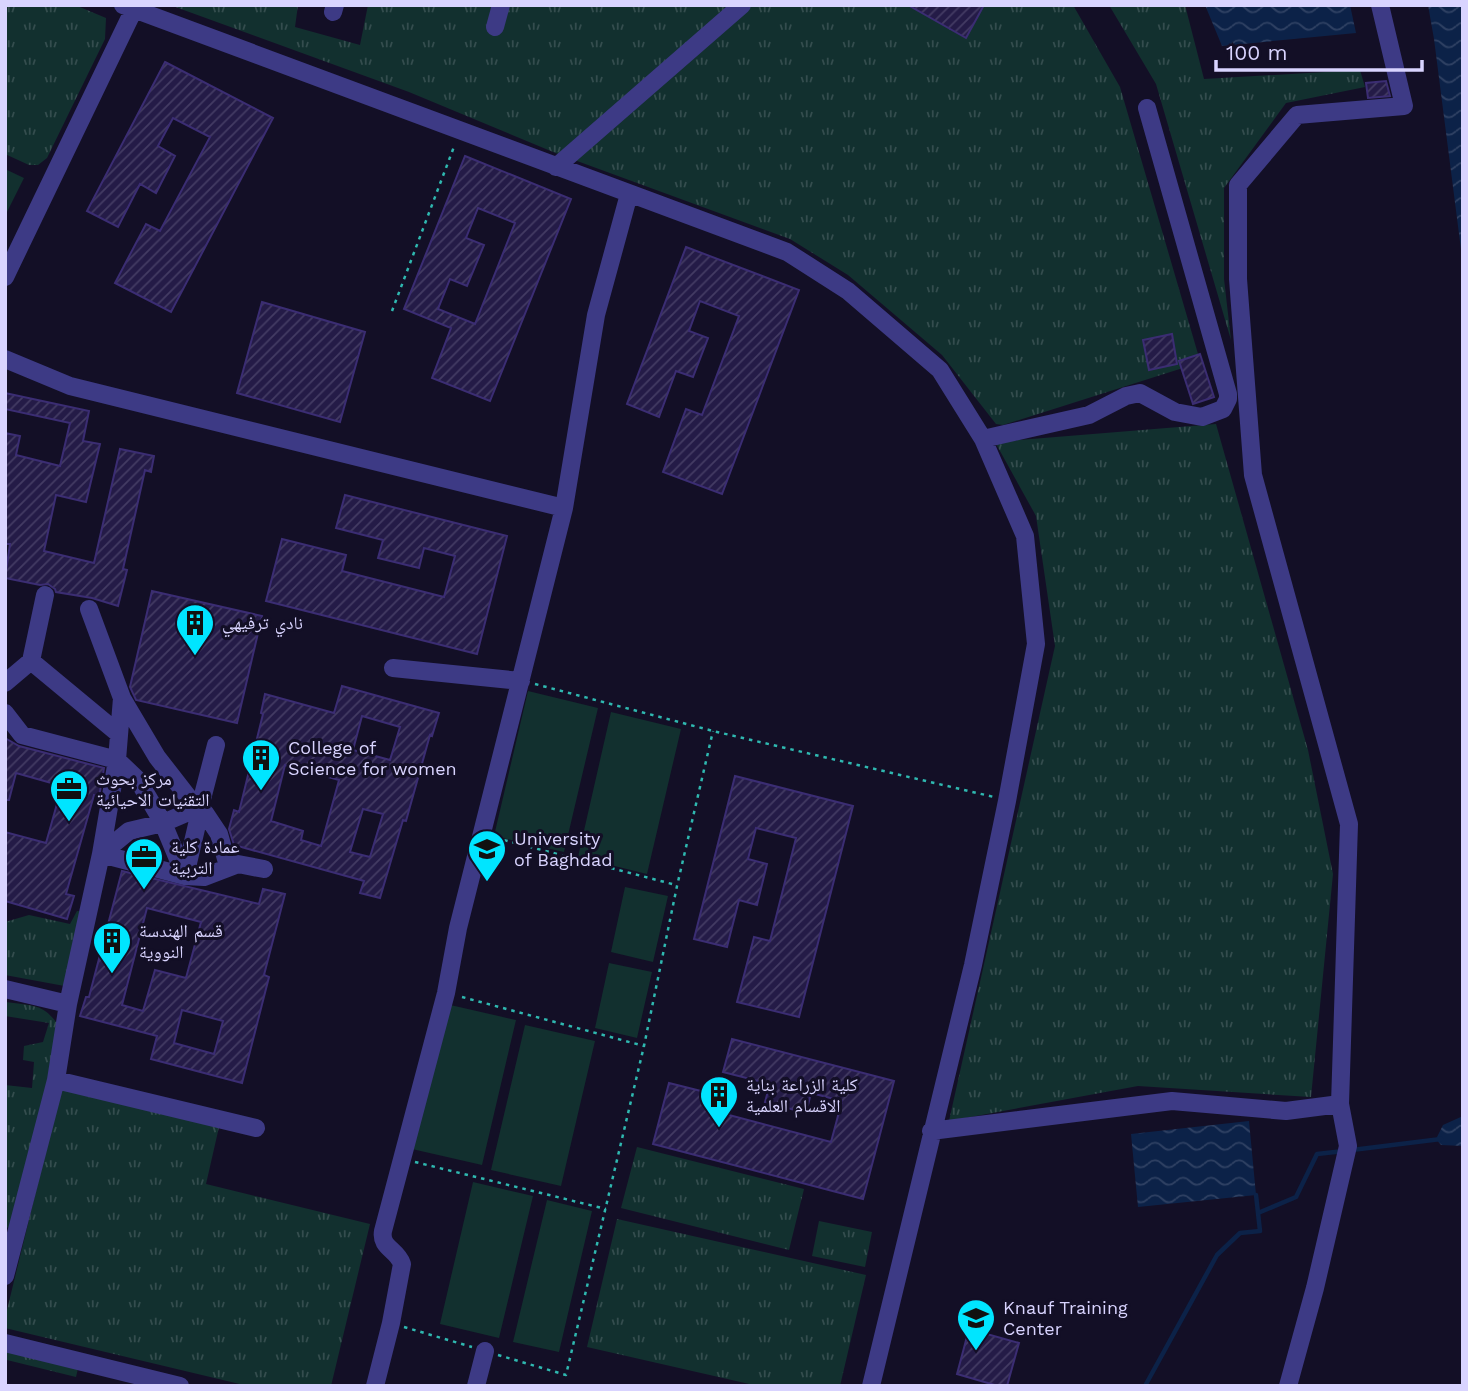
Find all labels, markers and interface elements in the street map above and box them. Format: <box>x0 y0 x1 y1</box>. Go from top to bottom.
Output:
scale bar <box>1216 28 1422 72</box>
text: 100 m <box>1226 40 1288 65</box>
building icon: نادي ترفيهي <box>174 602 216 657</box>
place label: نادي ترفيهي <box>222 612 303 638</box>
building icon: College of Science for women <box>240 737 282 792</box>
place label: College of Science for women <box>288 737 457 779</box>
office icon: مركز بحوث التقنيات الاحيائية <box>48 768 90 823</box>
place label: مركز بحوث التقنيات الاحيائية <box>96 768 210 810</box>
school or university icon: University of Baghdad <box>466 828 508 883</box>
place label: University of Baghdad <box>514 828 613 870</box>
office icon: عمادة كلية التربية <box>123 836 165 891</box>
place label: عمادة كلية التربية <box>171 836 240 879</box>
building icon: قسم الهندسة النووية <box>91 920 133 975</box>
place label: قسم الهندسة النووية <box>139 920 223 962</box>
building icon: كلية الزراعة بناية الاقسام العلمية <box>698 1074 740 1129</box>
place label: كلية الزراعة بناية الاقسام العلمية <box>746 1074 858 1118</box>
school or university icon: Knauf Training Center <box>955 1297 997 1352</box>
place label: Knauf Training Center <box>1003 1297 1128 1339</box>

